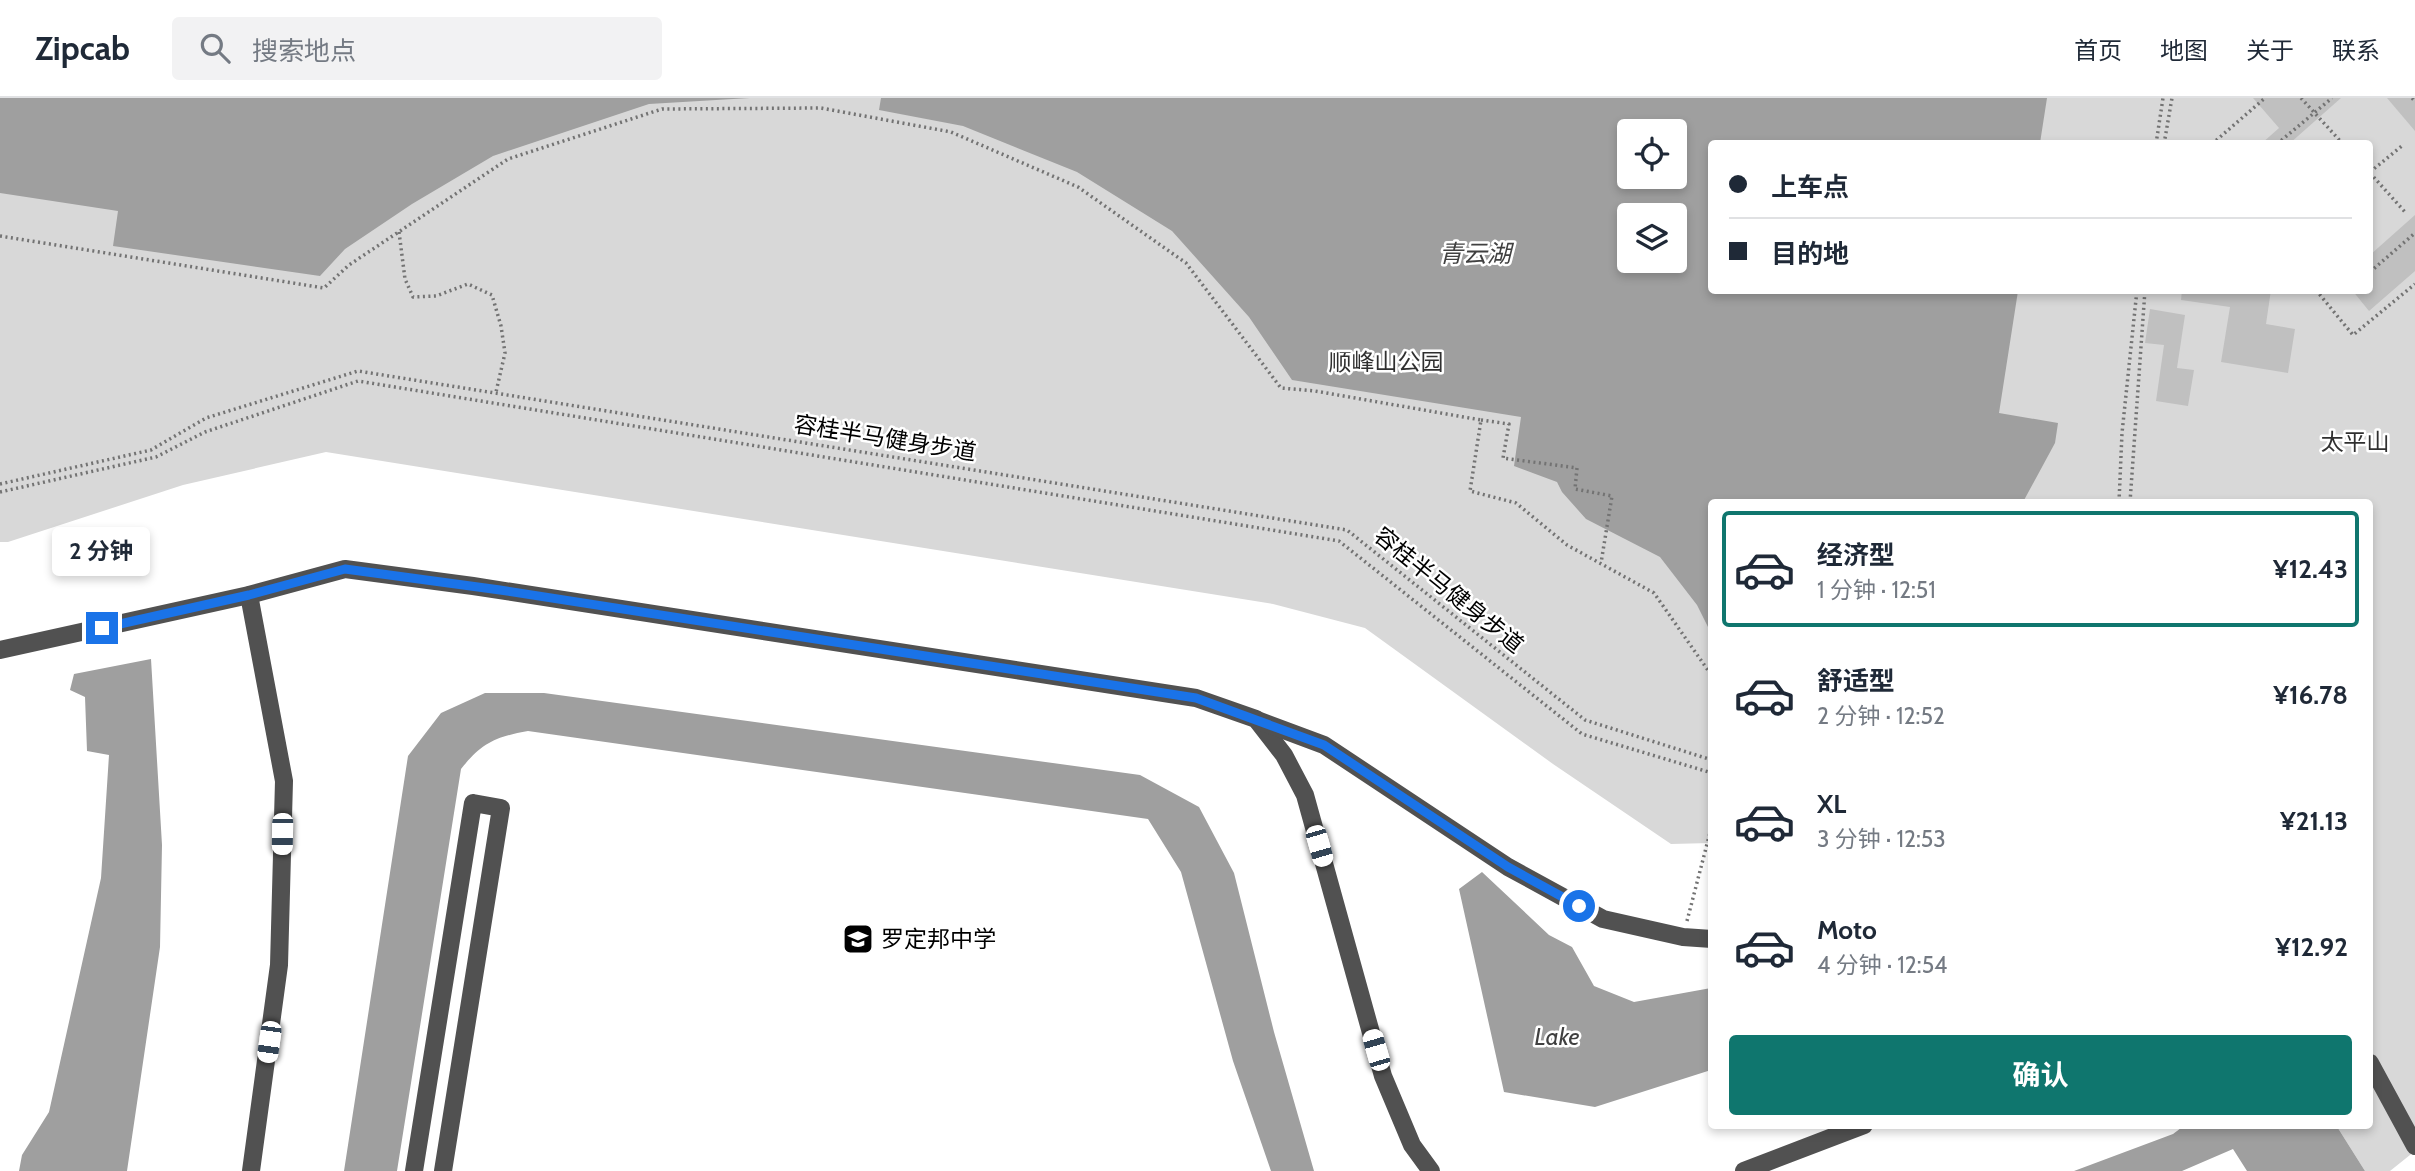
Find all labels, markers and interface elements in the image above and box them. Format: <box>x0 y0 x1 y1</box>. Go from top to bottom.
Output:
search box <box>172 17 662 80</box>
text: Zipcab <box>35 28 130 68</box>
icon: search <box>196 29 234 67</box>
text: 搜索地点 <box>252 35 356 67</box>
text: 首页 <box>2074 36 2122 65</box>
text: 地图 <box>2160 36 2208 65</box>
text: 关于 <box>2246 36 2294 65</box>
text: 联系 <box>2332 36 2380 65</box>
map controls <box>1617 119 1687 273</box>
button: locate <box>1617 119 1687 189</box>
text: 上车点 <box>1771 171 1849 203</box>
button: layers <box>1617 203 1687 273</box>
text: 目的地 <box>1771 238 1849 270</box>
water label: 青云湖 <box>1439 239 1515 268</box>
park label: 顺峰山公园 <box>1329 348 1444 376</box>
street label: 容桂半马健身步道 <box>792 410 978 466</box>
park label: 太平山 <box>2321 428 2390 456</box>
street label: 容桂半马健身步道 <box>1369 521 1529 659</box>
callout: 2 分钟 <box>53 526 151 575</box>
text: 2 分钟 <box>69 537 133 565</box>
icon: car <box>1733 538 1796 601</box>
text: 经济型 <box>1817 539 1895 571</box>
text: ¥12.43 <box>2273 553 2348 585</box>
text: 1 分钟 · 12:51 <box>1817 576 1936 604</box>
route end <box>86 612 118 644</box>
icon: car <box>1733 664 1796 727</box>
text: 舒适型 <box>1817 665 1895 697</box>
text: ¥16.78 <box>2273 679 2348 711</box>
text: 2 分钟 · 12:52 <box>1817 702 1945 730</box>
text: XL <box>1817 788 1846 820</box>
icon: car <box>1733 790 1796 853</box>
text: ¥21.13 <box>2280 805 2348 837</box>
car <box>272 813 293 855</box>
car <box>1304 823 1335 869</box>
text: 3 分钟 · 12:53 <box>1817 825 1946 853</box>
route start <box>1563 890 1595 922</box>
text: Moto <box>1817 914 1877 946</box>
icon: car <box>1733 916 1796 979</box>
school or university icon: 罗定邦中学 <box>841 922 875 956</box>
place label: 罗定邦中学 <box>881 925 996 953</box>
text: ¥12.92 <box>2275 931 2348 963</box>
text: 4 分钟 · 12:54 <box>1817 951 1947 979</box>
car <box>256 1020 283 1064</box>
water label: Lake <box>1534 1022 1580 1051</box>
car <box>1361 1027 1392 1073</box>
button: 确认 <box>1729 1035 2352 1115</box>

